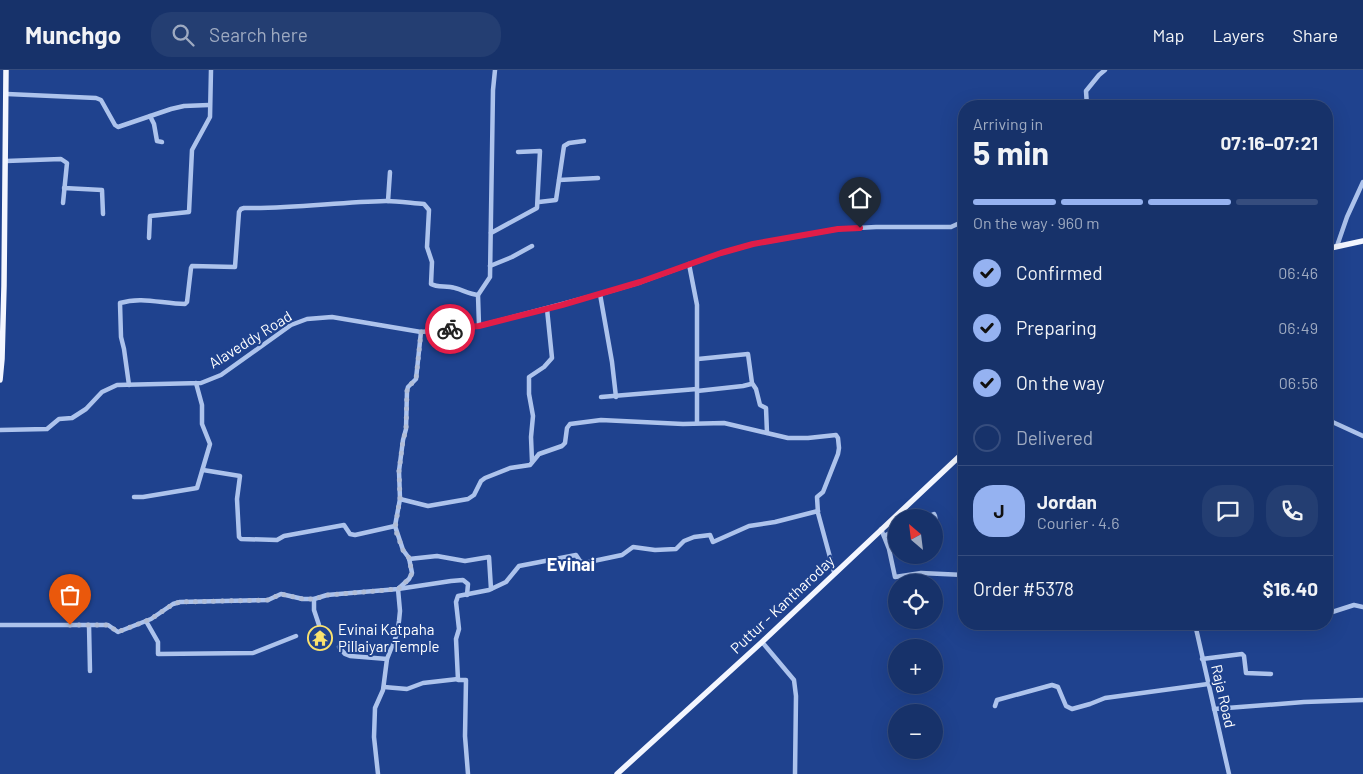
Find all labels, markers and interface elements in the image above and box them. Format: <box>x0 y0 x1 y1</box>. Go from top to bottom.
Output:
search box <box>151 12 501 57</box>
text: Munchgo <box>25 20 121 49</box>
icon: search <box>169 21 197 49</box>
text: Search here <box>209 23 308 46</box>
text: Map <box>1152 24 1184 46</box>
text: Layers <box>1212 24 1265 46</box>
text: Share <box>1293 24 1338 46</box>
text: Arriving in <box>973 114 1043 133</box>
text: 07:16–07:21 <box>1220 131 1318 154</box>
text: 5 min <box>973 133 1049 171</box>
pin <box>839 177 881 228</box>
icon: home <box>846 184 874 212</box>
text: On the way · 960 m <box>973 213 1099 232</box>
icon: check <box>973 259 1001 287</box>
text: Confirmed <box>1016 261 1103 284</box>
text: 06:46 <box>1278 263 1318 282</box>
courier <box>425 304 475 354</box>
street label: Alaveddy Road <box>205 306 295 372</box>
icon: check <box>973 314 1001 342</box>
icon: bike <box>436 315 464 343</box>
text: Preparing <box>1016 316 1097 339</box>
text: 06:49 <box>1278 318 1318 337</box>
icon: check <box>973 369 1001 397</box>
text: On the way <box>1016 371 1105 394</box>
text: 06:56 <box>1279 373 1318 392</box>
text: Delivered <box>1016 426 1093 449</box>
button: chat <box>1202 485 1254 537</box>
button: phone <box>1266 485 1318 537</box>
text: Jordan <box>1037 490 1097 513</box>
text: J <box>993 499 1005 522</box>
north arrow <box>888 509 942 564</box>
map controls <box>888 509 943 759</box>
text: Courier · 4.6 <box>1037 513 1120 532</box>
street label: Puttur - Kantharoday <box>726 551 838 657</box>
district label: Evinai <box>547 553 595 575</box>
pin <box>49 574 91 625</box>
button: locate <box>888 574 943 629</box>
text: Order #5378 <box>973 577 1074 600</box>
text: $16.40 <box>1263 577 1318 600</box>
icon: bag <box>56 581 84 609</box>
place label: Evinai Katpaha Pillaiyar Temple <box>338 620 440 655</box>
temple icon: Evinai Katpaha Pillaiyar Temple <box>307 625 333 651</box>
button: + <box>888 639 943 694</box>
street label: Raja Road <box>1208 663 1240 729</box>
button: − <box>888 704 943 759</box>

